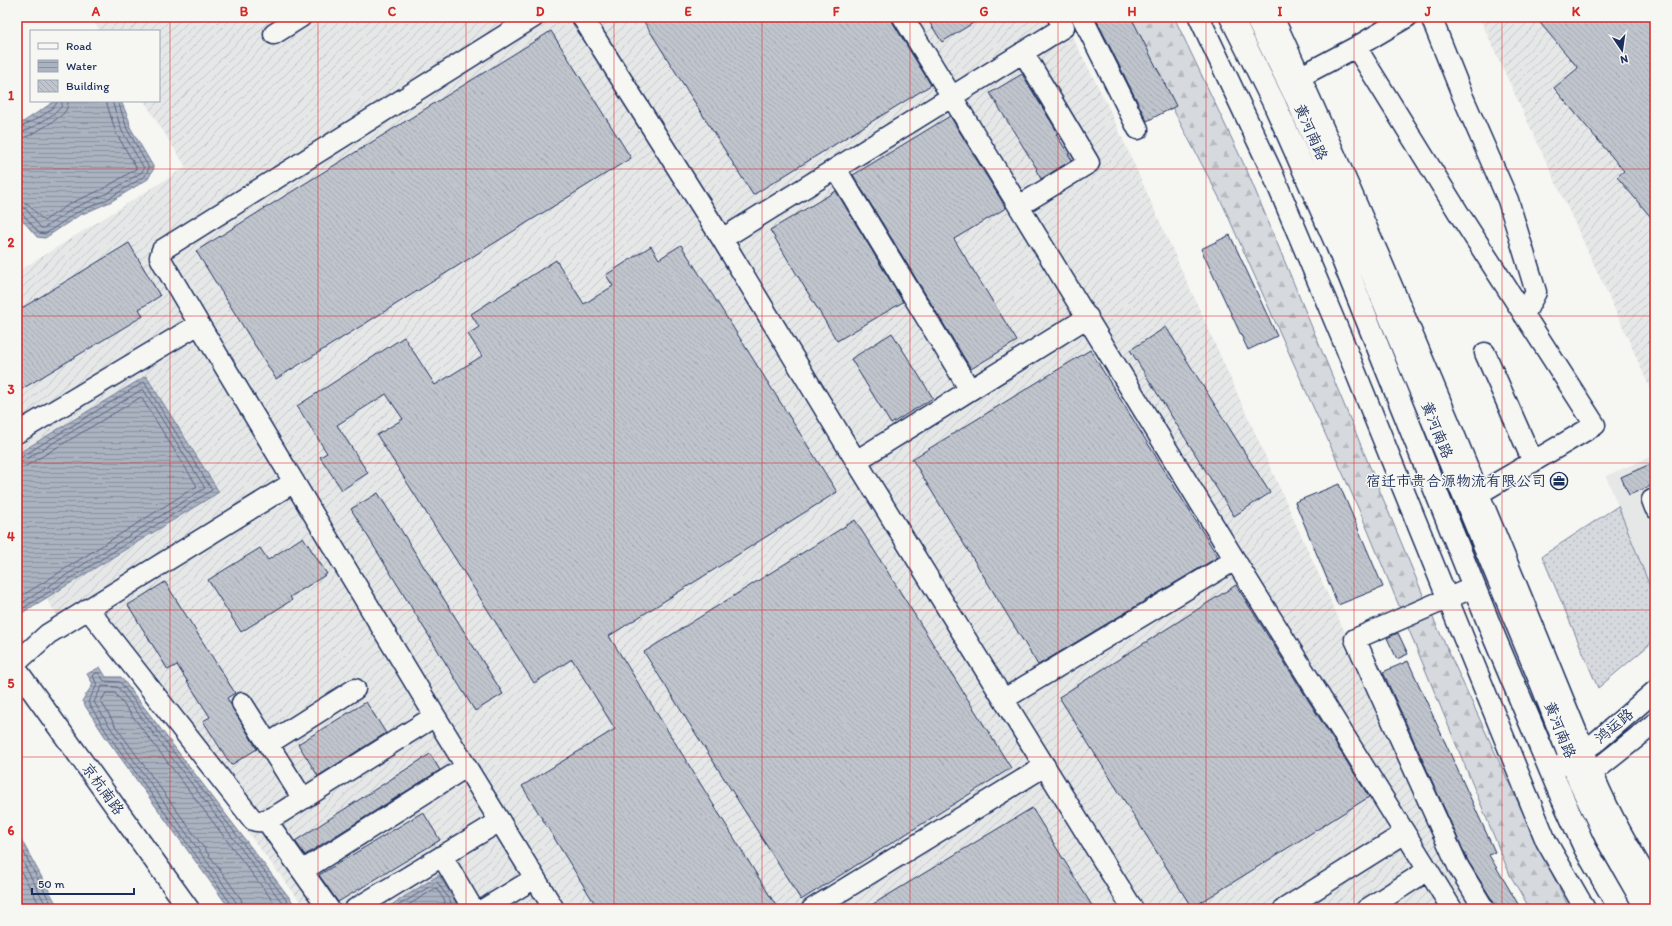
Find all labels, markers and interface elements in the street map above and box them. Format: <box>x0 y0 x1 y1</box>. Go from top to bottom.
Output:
text: A <box>91 4 101 19</box>
text: B <box>240 4 249 19</box>
text: C <box>388 4 397 19</box>
text: D <box>536 4 545 19</box>
text: E <box>684 4 692 19</box>
text: F <box>833 4 840 19</box>
text: G <box>980 4 989 19</box>
text: H <box>1128 4 1137 19</box>
text: I <box>1278 4 1283 19</box>
text: J <box>1424 4 1432 19</box>
text: K <box>1572 4 1581 19</box>
legend <box>30 30 160 102</box>
north arrow <box>1602 30 1642 70</box>
text: Road <box>66 39 92 53</box>
text: N <box>1619 52 1629 66</box>
text: Water <box>66 59 97 73</box>
text: Building <box>66 79 110 93</box>
text: 1 <box>8 88 14 103</box>
street label: 黄河南路 <box>1291 101 1331 163</box>
text: 2 <box>8 235 15 250</box>
text: 3 <box>7 382 15 397</box>
street label: 黄河南路 <box>1417 399 1457 461</box>
office icon: 宿迁市贵合源物流有限公司 <box>1549 471 1569 491</box>
place label: 宿迁市贵合源物流有限公司 <box>1366 472 1546 490</box>
text: 4 <box>7 529 15 544</box>
text: 5 <box>8 676 15 691</box>
street label: 黄河南路 <box>1540 699 1580 761</box>
street label: 鸿运路 <box>1591 705 1637 747</box>
street label: 京杭南路 <box>78 759 128 819</box>
text: 6 <box>8 823 15 838</box>
scale bar <box>32 870 134 896</box>
text: 50 m <box>38 877 64 891</box>

